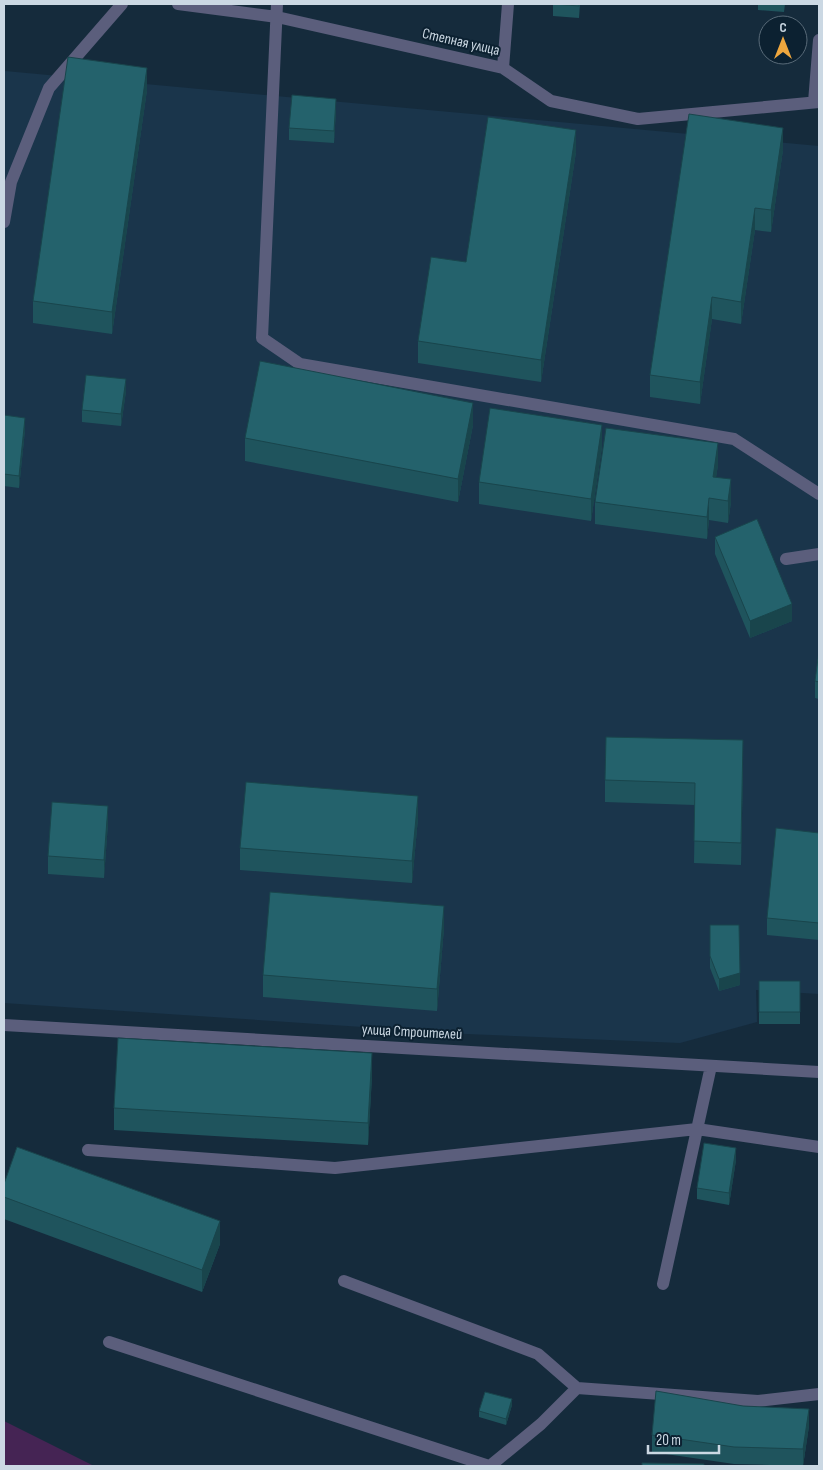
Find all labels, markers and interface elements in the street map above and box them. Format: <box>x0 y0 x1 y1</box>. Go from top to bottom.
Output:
north arrow <box>758 15 808 65</box>
text: С <box>779 19 787 36</box>
street label: Степная улица <box>420 24 502 60</box>
street label: улица Строителей <box>361 1020 463 1044</box>
scale bar <box>648 1422 719 1454</box>
text: 20 m <box>656 1431 681 1450</box>

